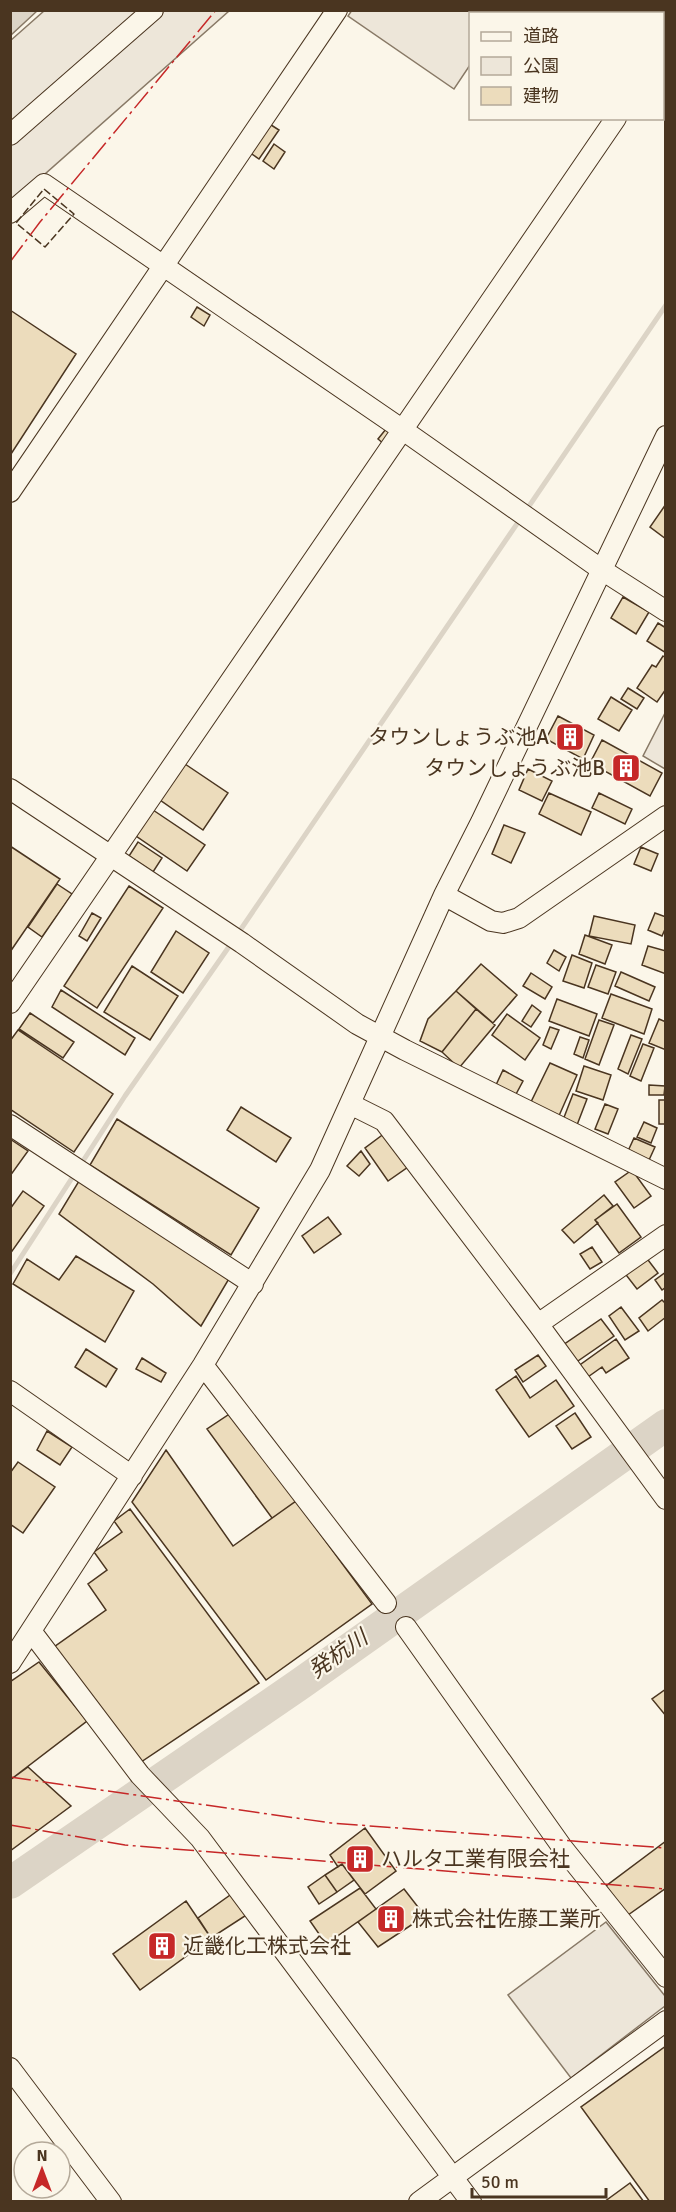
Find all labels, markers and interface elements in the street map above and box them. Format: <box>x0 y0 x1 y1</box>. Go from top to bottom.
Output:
legend <box>469 12 664 120</box>
text: 道路 <box>523 25 559 47</box>
text: 公園 <box>523 55 559 77</box>
text: 建物 <box>523 85 559 107</box>
building icon: タウンしょうぶ池A <box>554 721 586 753</box>
place label: タウンしょうぶ池A <box>368 724 549 750</box>
building icon: タウンしょうぶ池B <box>610 752 642 784</box>
place label: タウンしょうぶ池B <box>424 755 605 781</box>
water label: 発杭川 <box>303 1623 374 1684</box>
building icon: ハルタ工業有限会社 <box>344 1843 376 1875</box>
place label: ハルタ工業有限会社 <box>381 1846 570 1872</box>
building icon: 株式会社佐藤工業所 <box>375 1903 407 1935</box>
place label: 株式会社佐藤工業所 <box>412 1906 601 1932</box>
building icon: 近畿化工株式会社 <box>146 1930 178 1962</box>
place label: 近畿化工株式会社 <box>183 1933 351 1959</box>
north arrow <box>12 2140 72 2200</box>
text: N <box>36 2146 48 2166</box>
scale bar <box>472 2161 606 2199</box>
text: 50 m <box>481 2171 519 2193</box>

